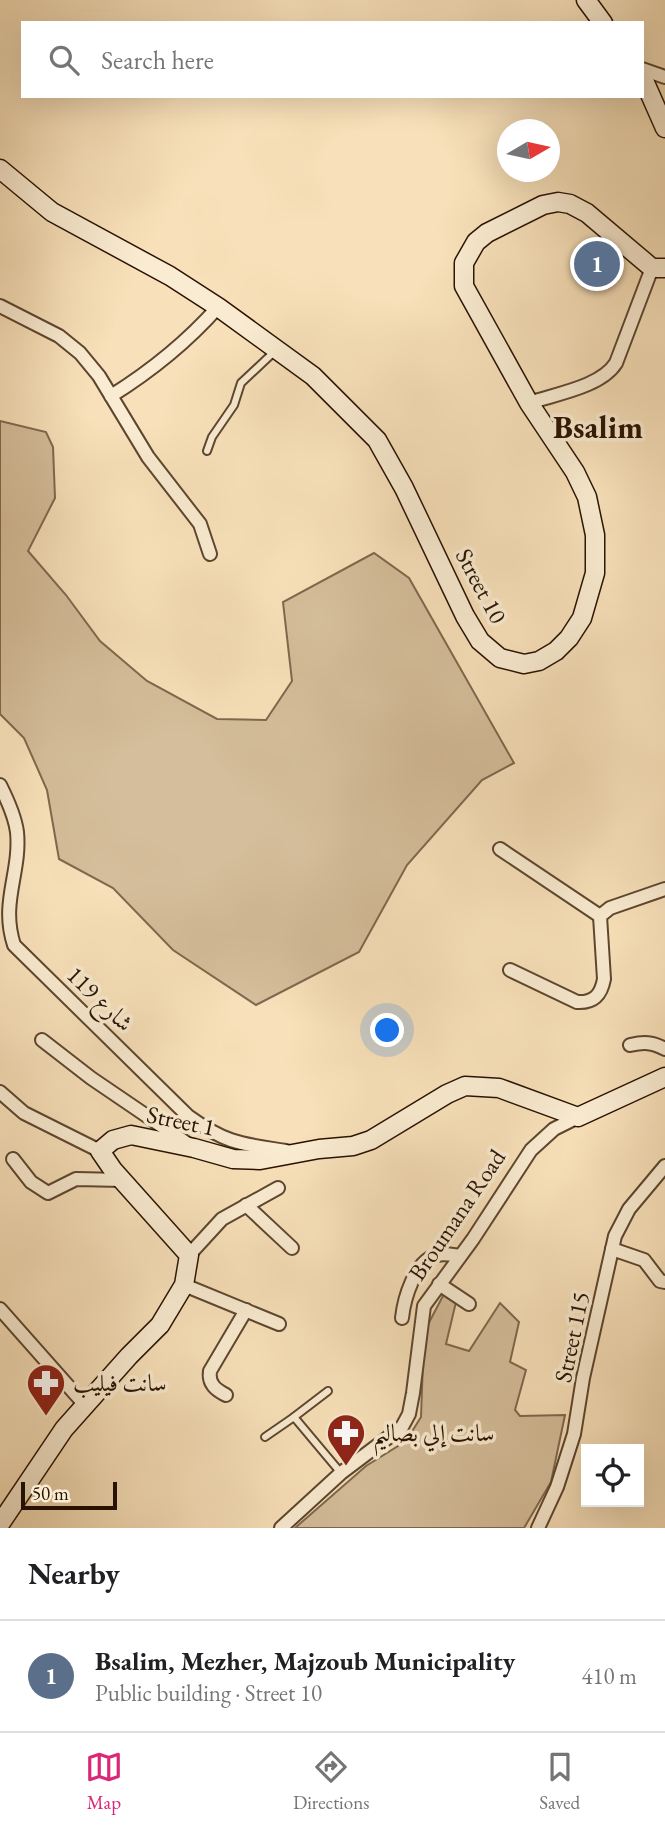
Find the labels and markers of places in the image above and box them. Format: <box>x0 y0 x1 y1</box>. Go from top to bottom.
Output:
pin: 1 <box>574 238 620 290</box>
pharmacy icon: سانت فيليب <box>25 1362 67 1417</box>
place label: سانت فيليب <box>73 1367 167 1399</box>
pharmacy icon: سانت إلي بصاليم <box>325 1412 367 1467</box>
place label: سانت إلي بصاليم <box>373 1417 494 1457</box>

